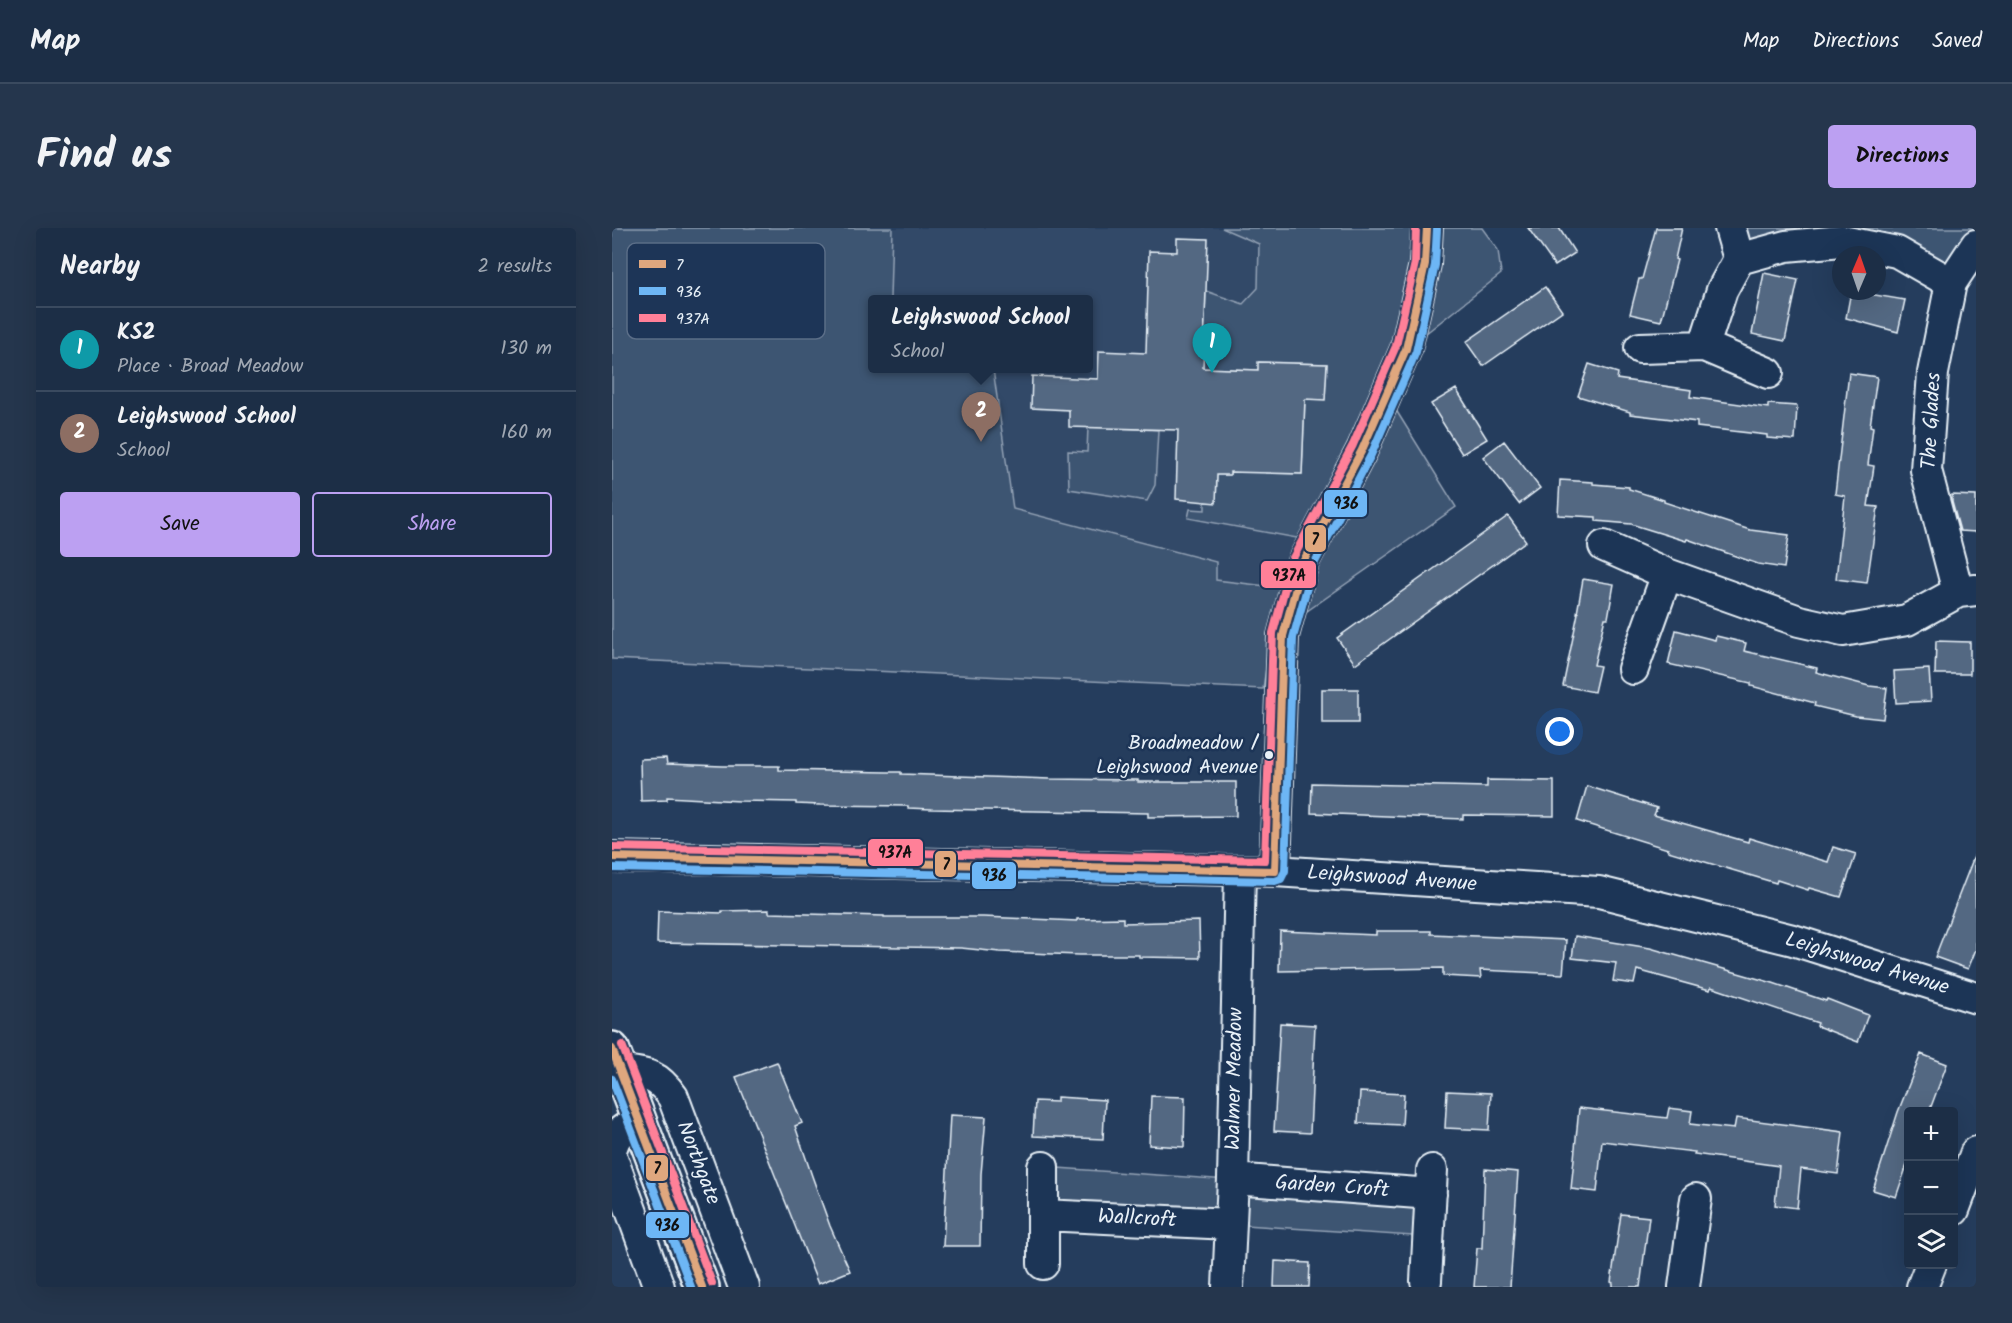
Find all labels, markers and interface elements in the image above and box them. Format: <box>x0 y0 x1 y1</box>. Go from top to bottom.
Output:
text: Map <box>30 19 81 64</box>
text: Map <box>1743 25 1779 58</box>
text: Directions <box>1812 25 1899 58</box>
text: Saved <box>1932 25 1982 58</box>
text: Find us <box>36 123 172 190</box>
button: Directions <box>1828 125 1976 188</box>
legend <box>627 243 825 339</box>
text: Nearby <box>60 246 140 288</box>
north arrow <box>1832 246 1886 300</box>
text: 2 results <box>477 251 552 283</box>
text: 7 <box>676 253 684 278</box>
text: 936 <box>676 280 702 305</box>
popup <box>868 295 1093 373</box>
text: Leighswood School <box>891 301 1070 336</box>
text: 937A <box>676 307 710 332</box>
text: KS2 <box>117 316 155 351</box>
pin: 1 <box>1192 324 1232 373</box>
text: 1 <box>76 333 83 365</box>
text: 130 m <box>500 333 552 365</box>
text: School <box>891 336 944 368</box>
text: Place · Broad Meadow <box>117 351 303 383</box>
street label: The Glades <box>1913 372 1951 470</box>
pin: 2 <box>962 392 1000 442</box>
text: Leighswood School <box>117 400 296 435</box>
text: 2 <box>74 417 85 449</box>
text: 160 m <box>501 417 552 449</box>
text: School <box>117 435 170 467</box>
line badge: 936 <box>1323 489 1368 518</box>
button: Save <box>60 492 300 557</box>
button: Share <box>312 492 552 557</box>
text: 936 <box>1333 492 1359 517</box>
line badge: 7 <box>1304 524 1327 553</box>
text: 7 <box>1311 528 1319 553</box>
line badge: 937A <box>1260 560 1317 589</box>
text: 937A <box>1272 564 1306 589</box>
your location <box>1545 717 1574 746</box>
place label: Broadmeadow / Leighswood Avenue <box>1096 728 1260 784</box>
marker: Broadmeadow / Leighswood Avenue <box>1263 749 1275 761</box>
line badge: 937A <box>867 838 924 867</box>
text: 937A <box>878 841 912 866</box>
line badge: 7 <box>934 850 957 878</box>
text: 7 <box>942 853 950 878</box>
street label: Leighswood Avenue <box>1306 857 1478 901</box>
line badge: 936 <box>971 861 1017 890</box>
text: 936 <box>981 864 1007 889</box>
street label: Leighswood Avenue <box>1781 923 1954 1005</box>
street label: Walmer Meadow <box>1217 1006 1253 1151</box>
map controls <box>1904 1107 1958 1269</box>
button: + <box>1904 1107 1958 1161</box>
street label: Northgate <box>667 1116 729 1210</box>
line badge: 7 <box>645 1154 669 1182</box>
text: 7 <box>653 1157 661 1182</box>
button: − <box>1904 1161 1958 1215</box>
street label: Garden Croft <box>1274 1167 1391 1208</box>
street label: Wallcroft <box>1097 1200 1178 1238</box>
line badge: 936 <box>645 1211 690 1239</box>
text: 936 <box>654 1214 680 1239</box>
button: layers <box>1904 1215 1958 1269</box>

